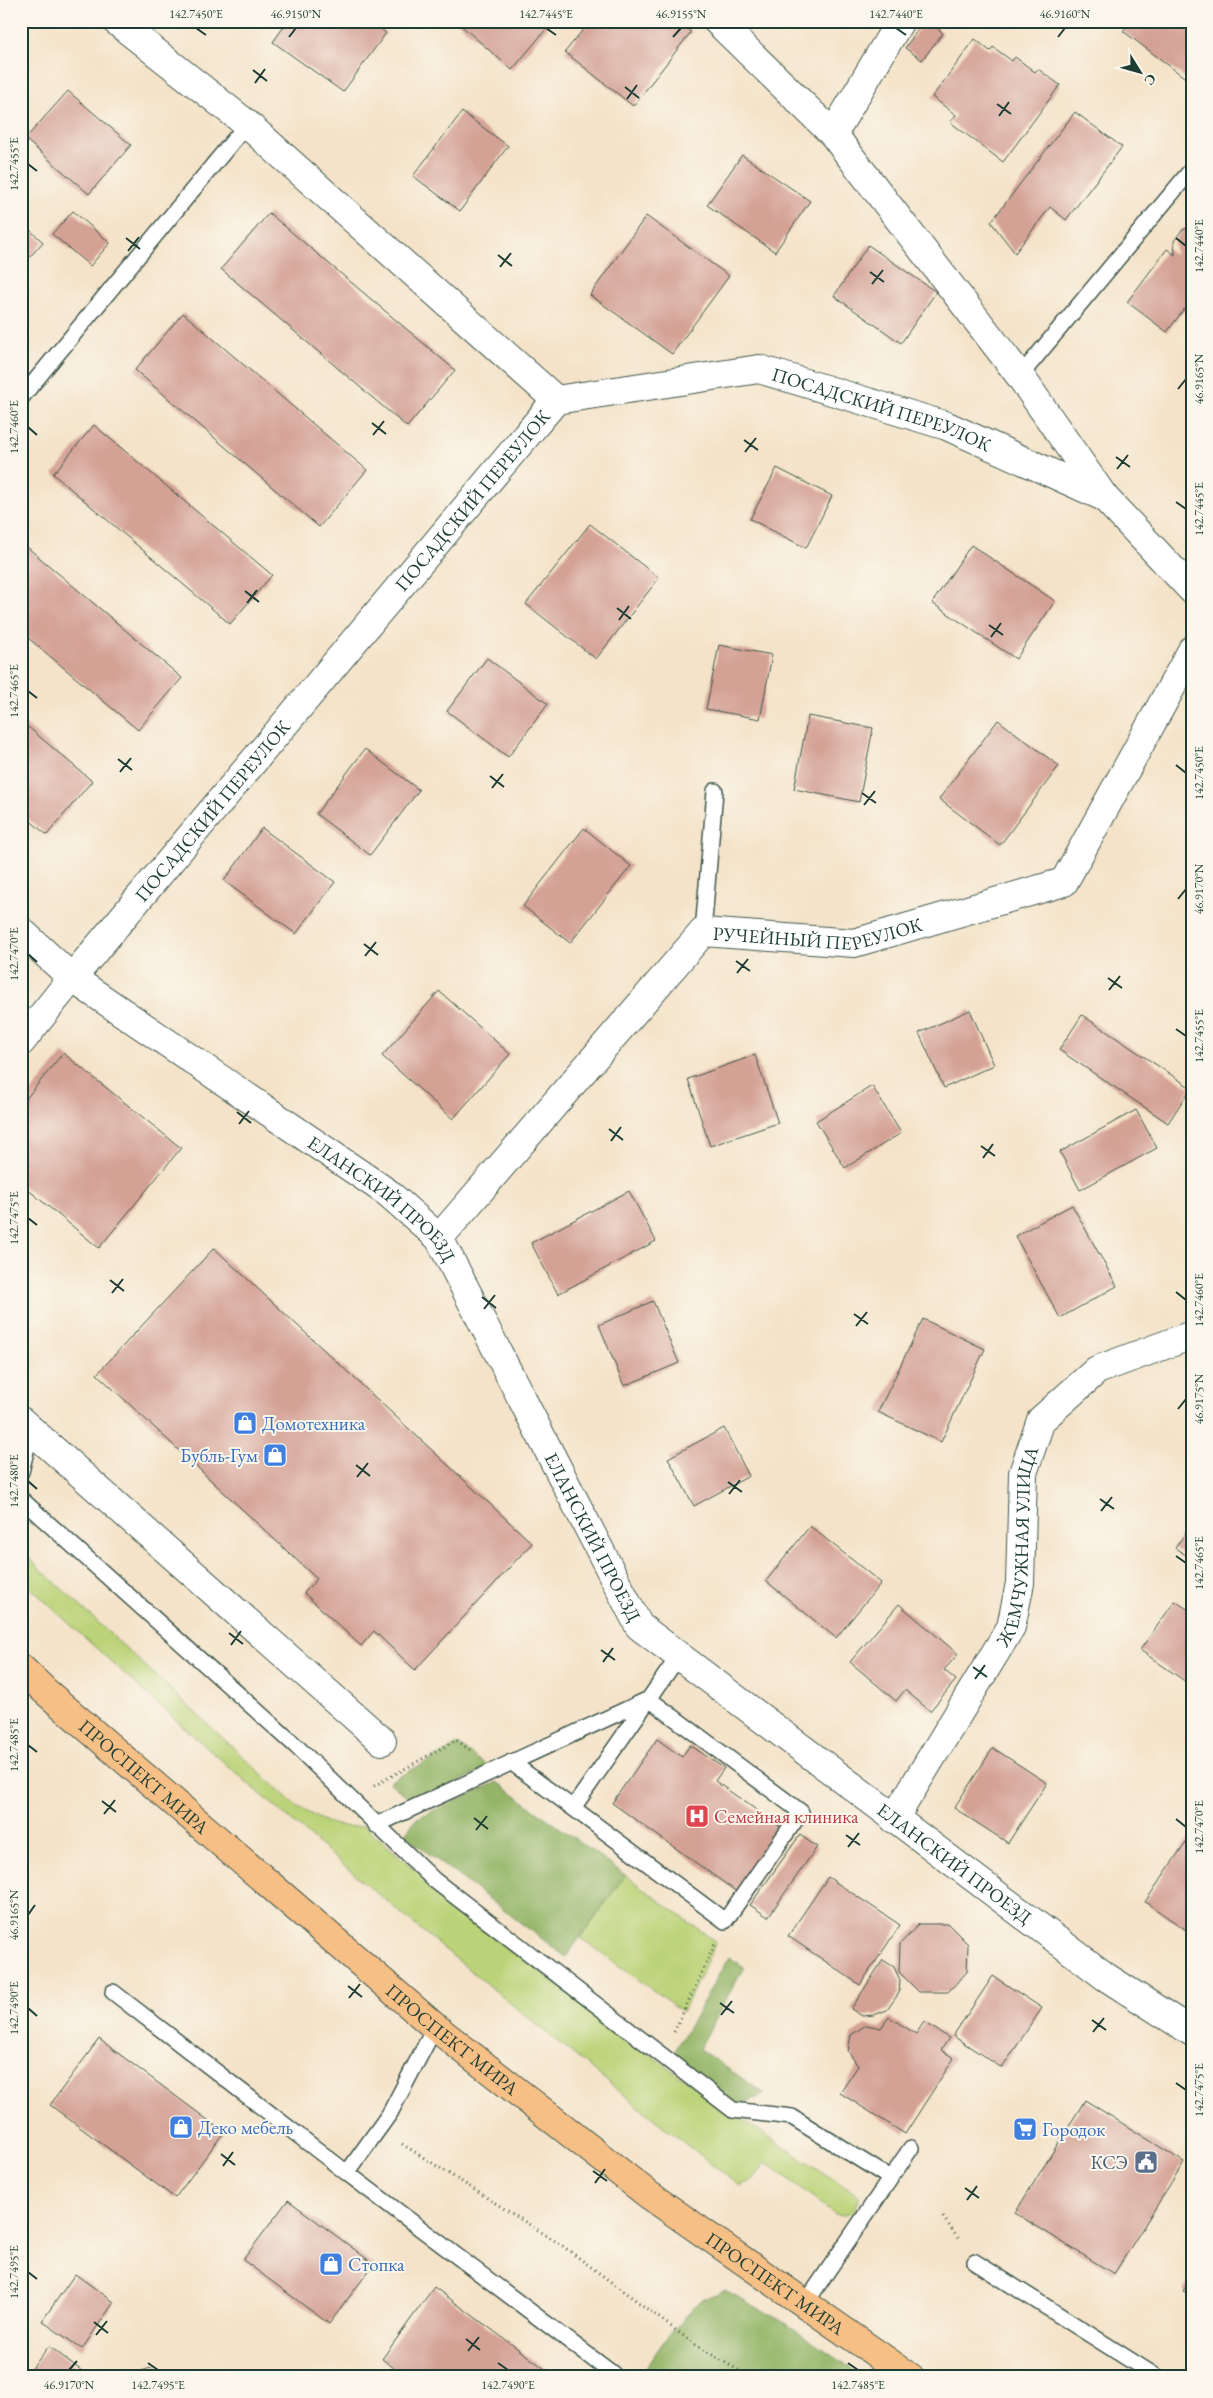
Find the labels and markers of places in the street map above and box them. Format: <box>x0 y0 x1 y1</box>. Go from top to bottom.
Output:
shop icon: Домотехника <box>232 1410 258 1436</box>
place label: Домотехника <box>262 1411 366 1436</box>
shop icon: Бубль-Гум <box>262 1442 288 1468</box>
place label: Бубль-Гум <box>180 1443 258 1468</box>
hospital icon: Семейная клиника <box>684 1803 710 1829</box>
place label: Семейная клиника <box>714 1804 859 1829</box>
shop icon: Деко мебель <box>168 2114 194 2140</box>
place label: Деко мебель <box>198 2115 294 2140</box>
supermarket icon: Городок <box>1012 2116 1038 2142</box>
place label: Городок <box>1042 2117 1105 2142</box>
public building icon: КСЭ <box>1133 2149 1159 2175</box>
place label: КСЭ <box>1090 2150 1128 2175</box>
shop icon: Стопка <box>318 2251 344 2277</box>
place label: Стопка <box>348 2252 405 2277</box>

